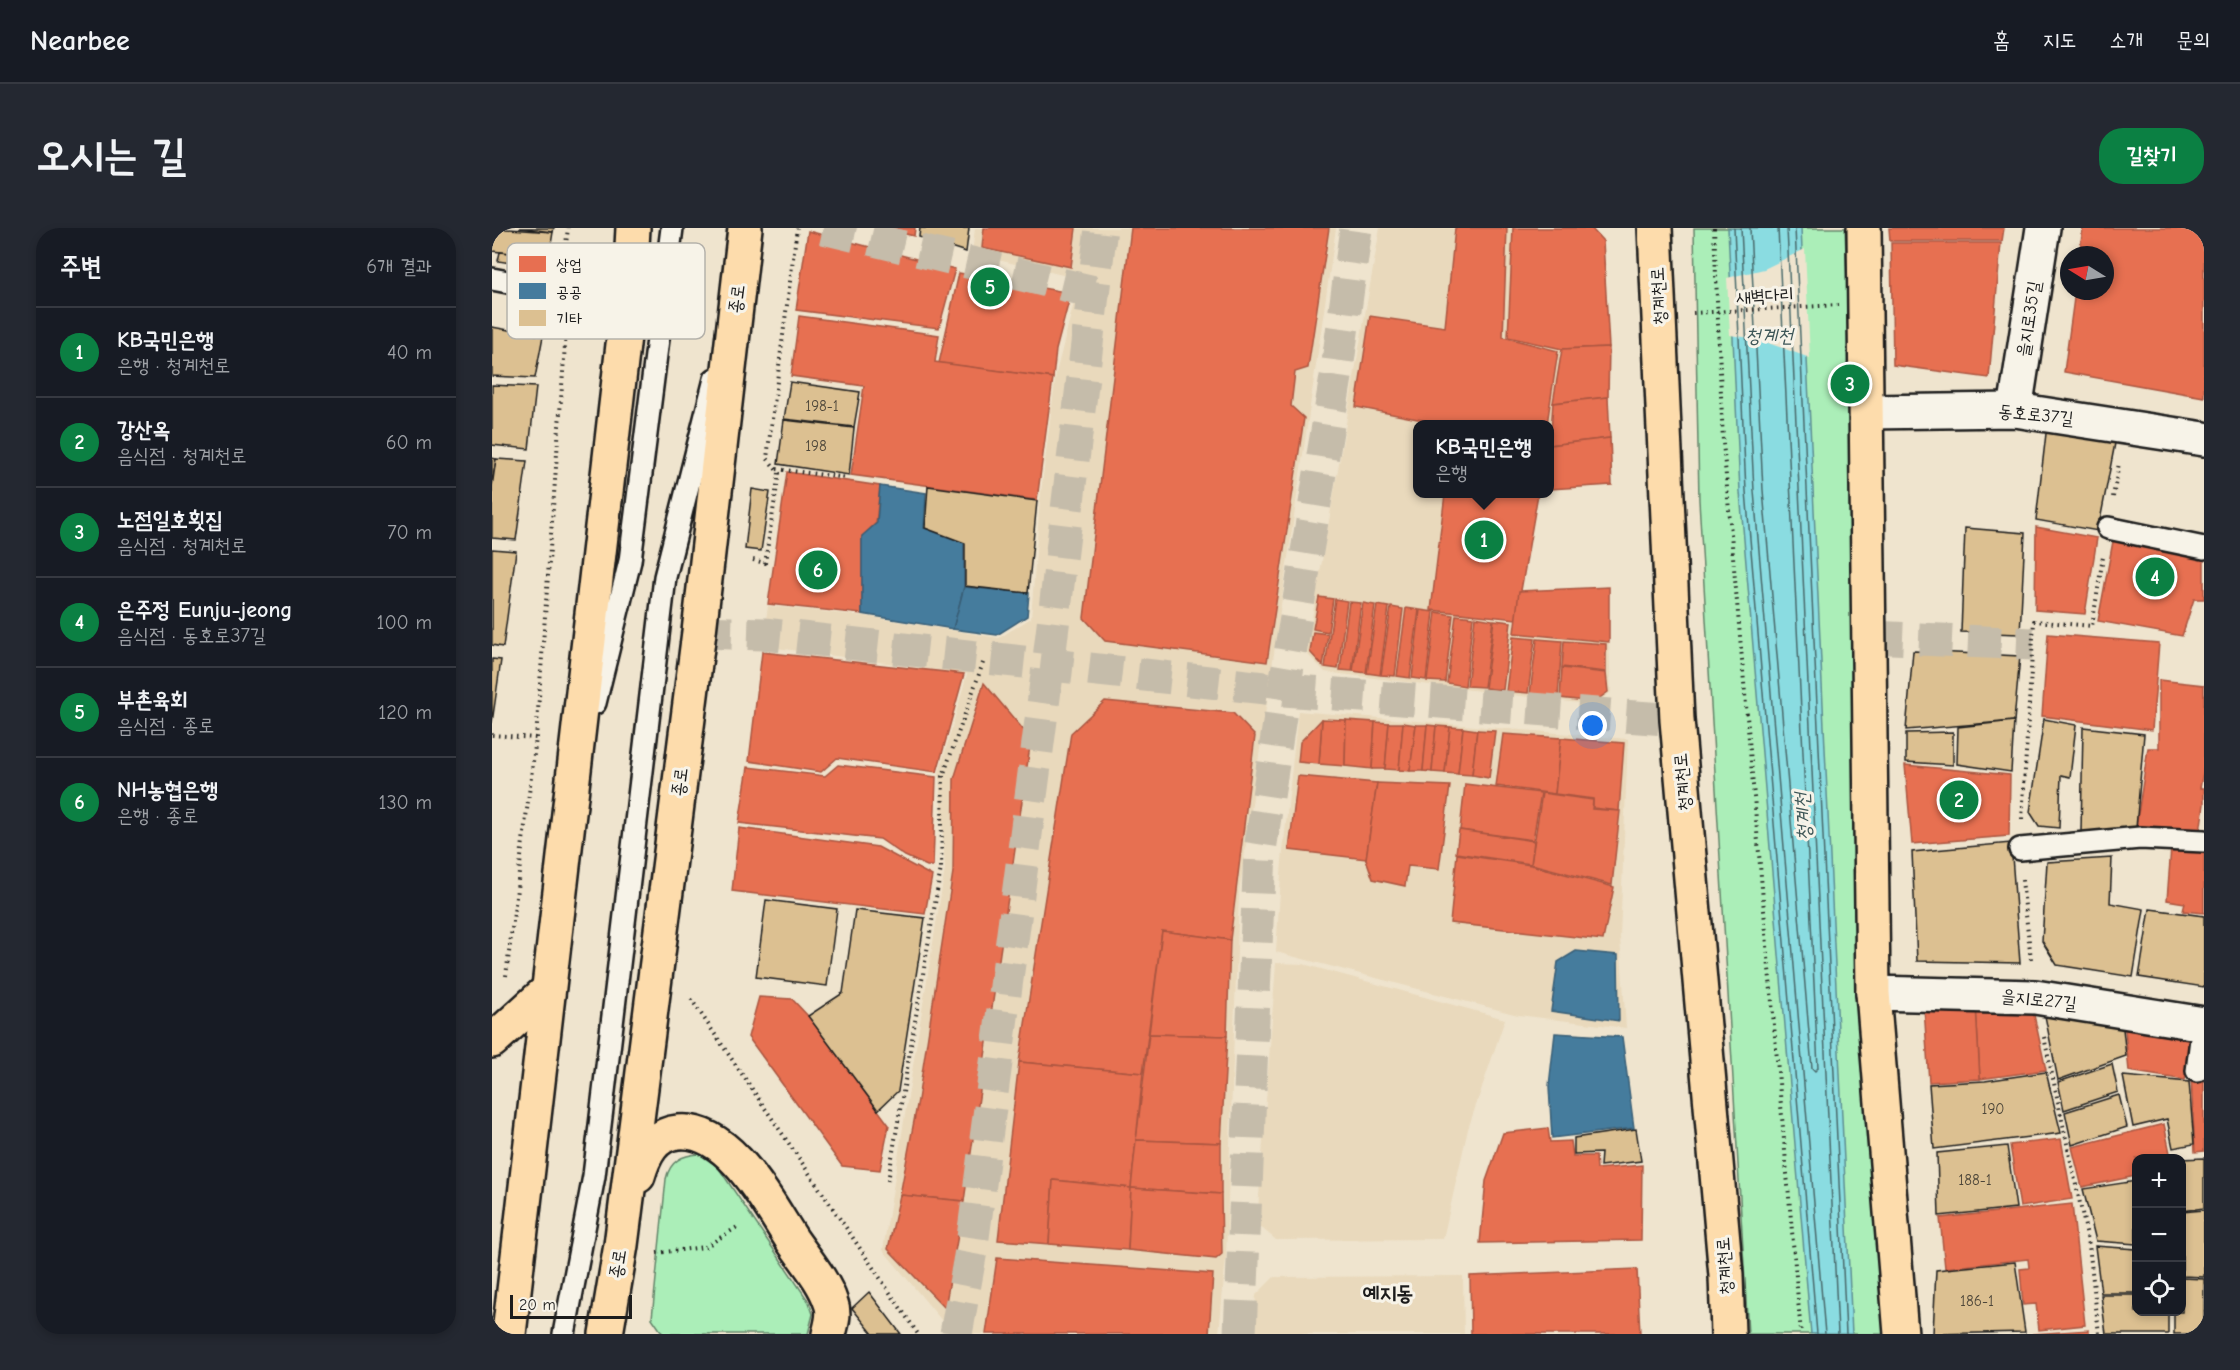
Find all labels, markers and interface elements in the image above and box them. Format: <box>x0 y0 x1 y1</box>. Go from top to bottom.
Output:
text: Nearbee <box>30 25 130 57</box>
text: 홈 <box>1993 28 2010 52</box>
text: 지도 <box>2043 28 2076 52</box>
text: 소개 <box>2109 28 2143 52</box>
text: 문의 <box>2176 28 2210 52</box>
button: 길찾기 <box>2099 128 2204 184</box>
text: 오시는 길 <box>36 131 186 180</box>
legend <box>507 243 705 339</box>
north arrow <box>2060 246 2114 300</box>
text: 주변 <box>60 252 102 282</box>
text: 6개 결과 <box>366 255 432 278</box>
text: 상업 <box>556 256 582 274</box>
pin: 5 <box>970 264 1010 310</box>
street label: 청계천로 <box>1647 267 1671 325</box>
street label: 을지로35길 <box>2013 279 2045 359</box>
text: 공공 <box>556 283 582 301</box>
street label: 종로 <box>725 283 749 315</box>
street label: 새벽다리 <box>1736 284 1794 308</box>
text: 기타 <box>556 310 582 328</box>
water label: 청계천 <box>1745 324 1795 347</box>
text: KB국민은행 <box>117 327 214 353</box>
text: 1 <box>76 341 83 364</box>
text: 40 m <box>387 341 432 364</box>
text: 은행 · 청계천로 <box>117 354 230 377</box>
pin: 3 <box>1830 362 1870 406</box>
house number: 198-1 <box>805 397 839 415</box>
street label: 동호로37길 <box>1997 401 2075 429</box>
text: 강산옥 <box>117 417 170 443</box>
popup <box>1413 420 1554 498</box>
text: 2 <box>75 431 84 454</box>
text: 60 m <box>386 431 432 454</box>
text: KB국민은행 <box>1435 434 1532 460</box>
house number: 198 <box>805 437 827 455</box>
text: 음식점 · 청계천로 <box>117 444 247 467</box>
text: 은행 <box>1435 461 1467 484</box>
text: 노점일호횟집 <box>117 507 223 533</box>
pin: 1 <box>1464 518 1504 562</box>
text: 3 <box>75 521 84 544</box>
text: 70 m <box>387 521 432 544</box>
text: 음식점 · 청계천로 <box>117 534 247 557</box>
pin: 6 <box>798 548 838 592</box>
pin: 4 <box>2136 554 2174 600</box>
text: 은주정 Eunju-jeong <box>117 597 292 623</box>
text: 4 <box>75 611 84 634</box>
text: 100 m <box>377 611 432 634</box>
text: 음식점 · 동호로37길 <box>117 624 266 647</box>
text: 부촌육회 <box>117 687 188 713</box>
text: 5 <box>74 701 85 724</box>
text: 120 m <box>378 701 432 724</box>
your location <box>1578 711 1607 740</box>
text: 음식점 · 종로 <box>117 714 214 737</box>
street label: 청계천로 <box>1670 752 1696 812</box>
street label: 종로 <box>668 766 692 798</box>
text: NH농협은행 <box>117 777 218 803</box>
pin: 2 <box>1940 778 1978 822</box>
water label: 청계천 <box>1790 790 1816 842</box>
text: 6 <box>74 791 85 814</box>
text: 130 m <box>379 791 432 814</box>
text: 은행 · 종로 <box>117 804 198 827</box>
street label: 을지로27길 <box>2000 986 2078 1014</box>
house number: 190 <box>1981 1100 2005 1118</box>
map controls <box>2132 1154 2186 1316</box>
button: + <box>2132 1154 2186 1208</box>
house number: 188-1 <box>1958 1171 1992 1189</box>
button: − <box>2132 1208 2186 1262</box>
street label: 청계천로 <box>1713 1236 1737 1296</box>
street label: 종로 <box>605 1248 631 1280</box>
button: locate <box>2132 1262 2186 1316</box>
district label: 예지동 <box>1363 1281 1413 1305</box>
scale bar <box>510 1292 632 1320</box>
house number: 186-1 <box>1960 1292 1994 1310</box>
text: 20 m <box>519 1296 556 1314</box>

